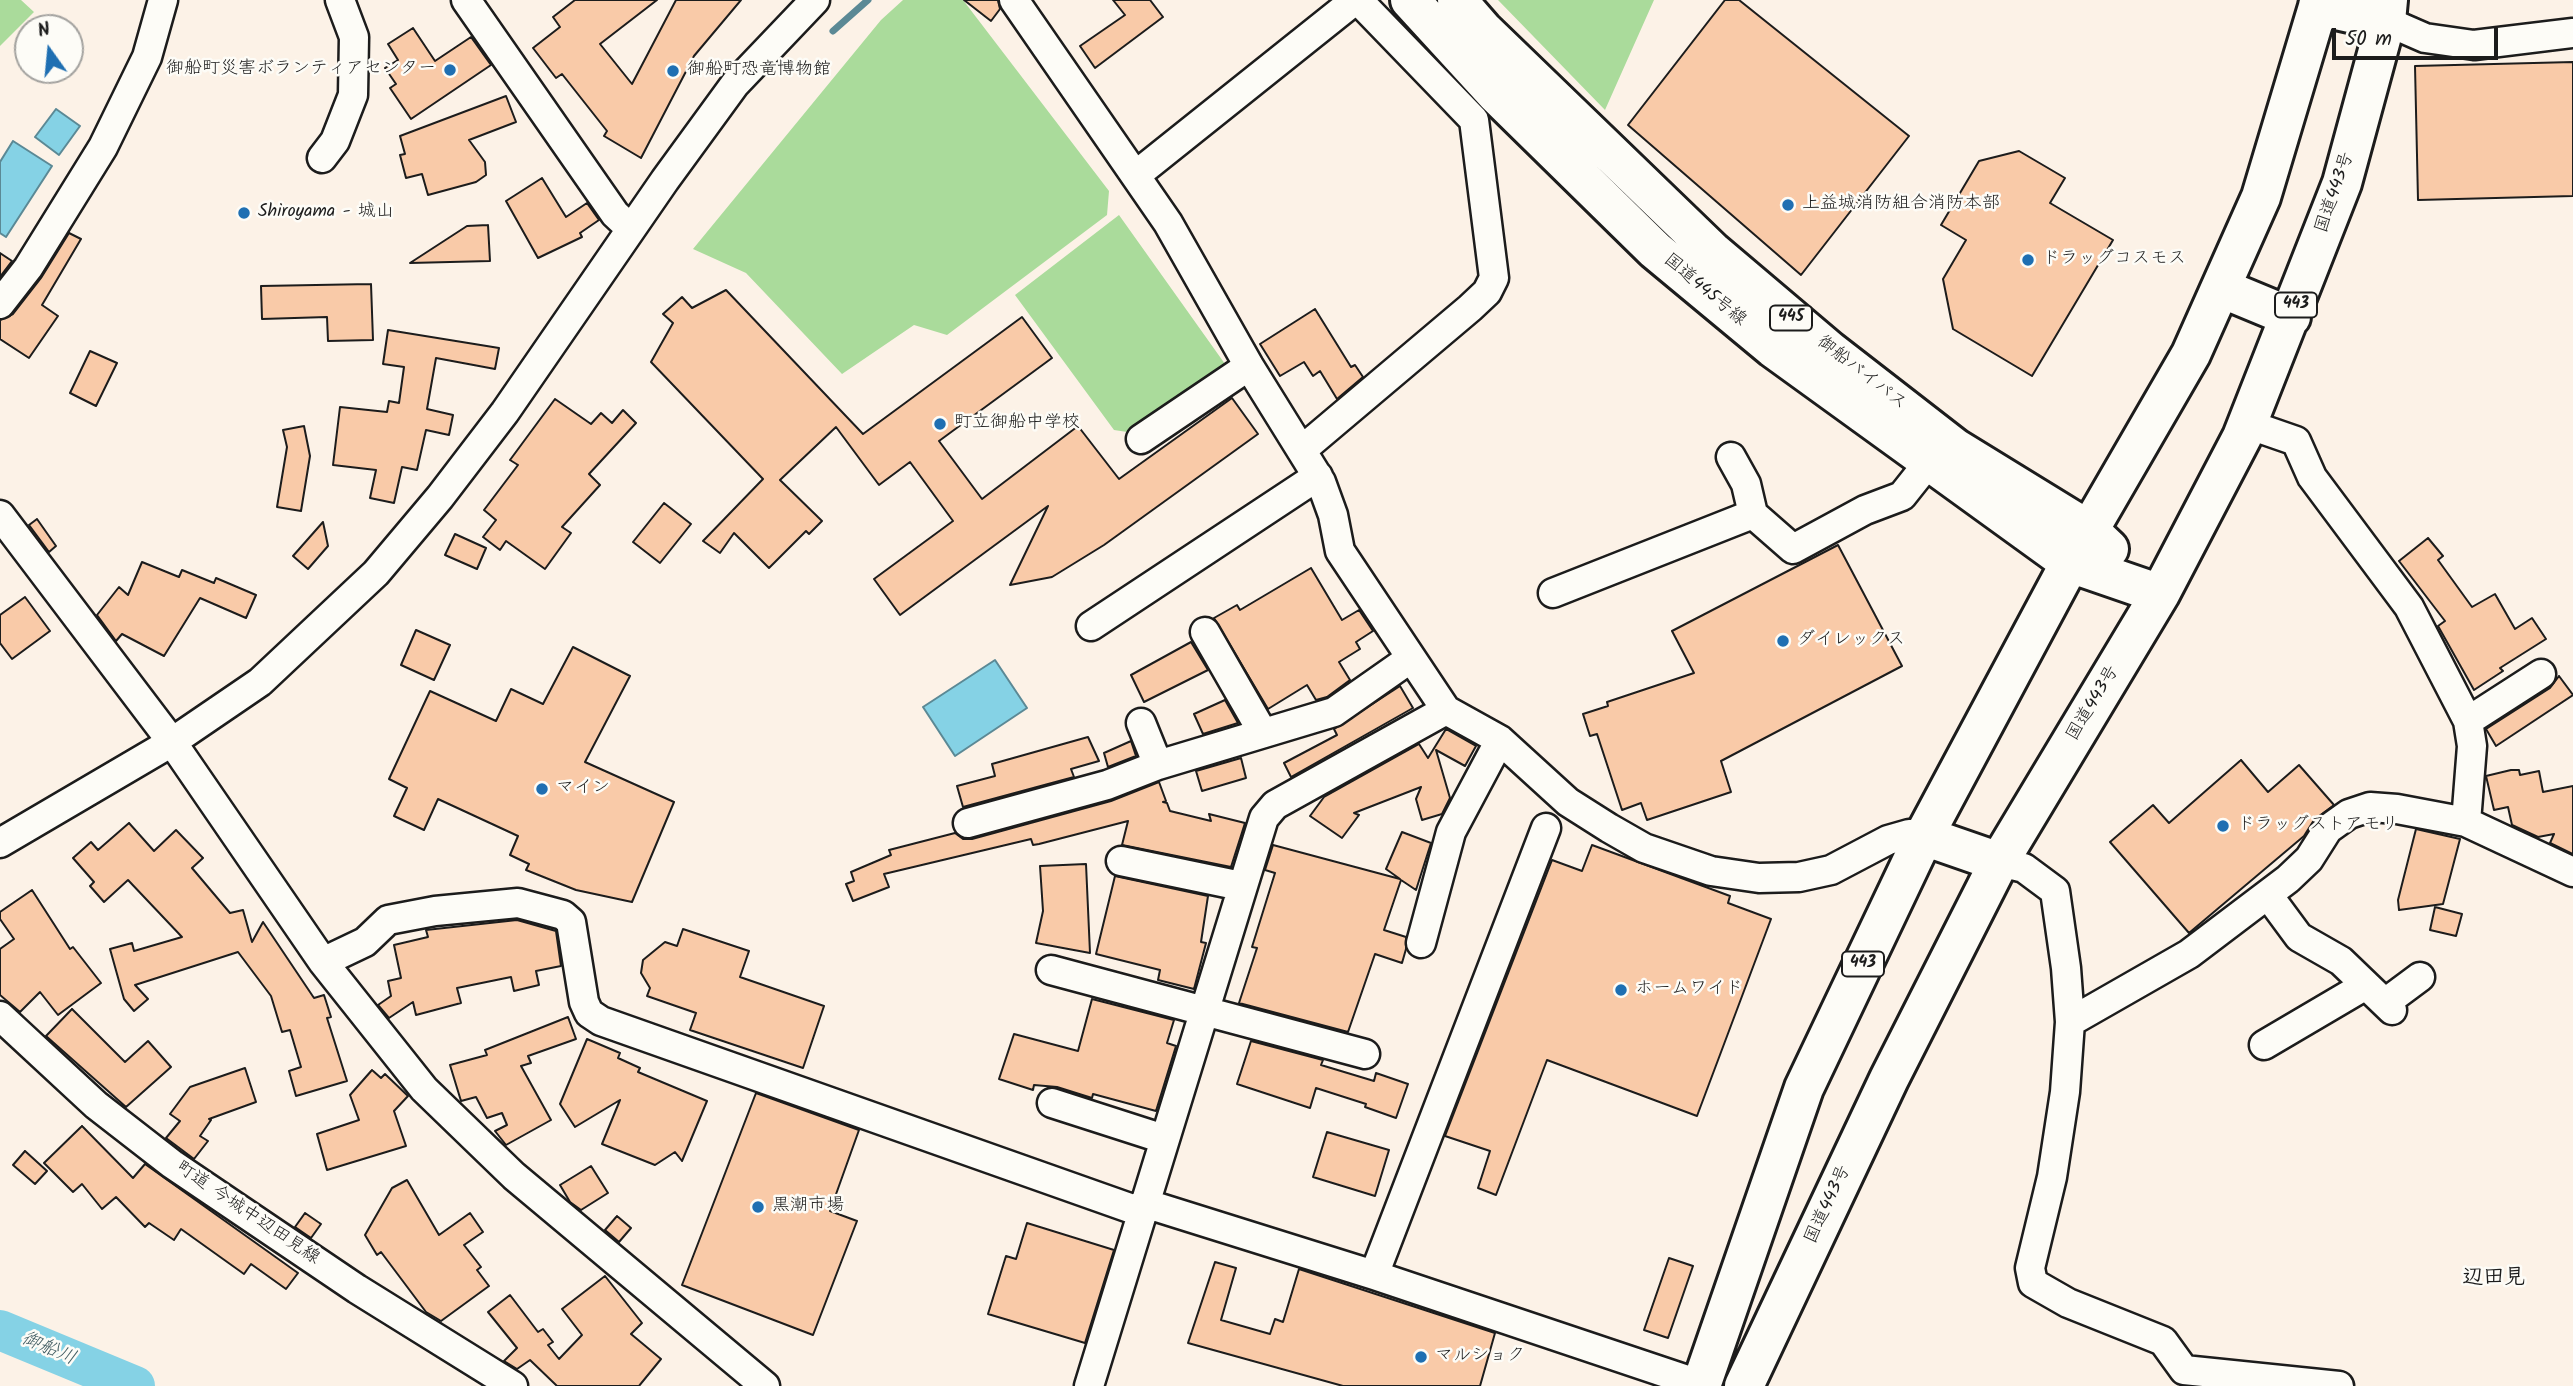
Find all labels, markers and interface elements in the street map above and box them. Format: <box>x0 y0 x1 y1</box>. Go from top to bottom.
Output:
north arrow <box>14 14 84 84</box>
scale bar <box>2335 14 2501 58</box>
text: N <box>34 15 54 47</box>
text: 50 m <box>2345 23 2392 56</box>
place label: 御船町災害ボランティアセンター <box>166 59 436 81</box>
place label: 御船町恐竜博物館 <box>687 60 831 82</box>
marker: 御船町災害ボランティアセンター <box>442 62 458 78</box>
marker: 御船町恐竜博物館 <box>665 63 681 79</box>
street label: 国道443号 <box>2312 150 2360 236</box>
place label: 上益城消防組合消防本部 <box>1802 194 2000 216</box>
marker: 上益城消防組合消防本部 <box>1780 197 1796 213</box>
place label: Shiroyama - 城山 <box>258 202 394 224</box>
marker: Shiroyama - 城山 <box>236 205 252 221</box>
place label: ドラッグコスモス <box>2042 249 2186 271</box>
street label: 国道445号線 <box>1658 250 1750 332</box>
marker: ドラッグコスモス <box>2020 252 2036 268</box>
road number: 443 <box>2275 292 2317 318</box>
road number: 445 <box>1770 306 1812 330</box>
street label: 御船バイパス <box>1812 332 1910 416</box>
place label: 町立御船中学校 <box>954 413 1080 435</box>
marker: 町立御船中学校 <box>932 416 948 432</box>
place label: ダイレックス <box>1797 630 1905 652</box>
marker: ダイレックス <box>1775 633 1791 649</box>
street label: 国道443号 <box>2063 662 2125 746</box>
place label: マイン <box>556 778 610 800</box>
marker: マイン <box>534 781 550 797</box>
place label: ドラッグストアモリ <box>2237 815 2399 837</box>
marker: ドラッグストアモリ <box>2215 818 2231 834</box>
road number: 443 <box>1842 952 1884 976</box>
place label: ホームワイド <box>1635 979 1743 1001</box>
marker: ホームワイド <box>1613 982 1629 998</box>
street label: 町道 今城中辺田見線 <box>171 1158 323 1270</box>
street label: 国道443号 <box>1801 1162 1857 1248</box>
place label: 黒潮市場 <box>772 1196 844 1218</box>
marker: 黒潮市場 <box>750 1199 766 1215</box>
district label: 辺田見 <box>2463 1266 2525 1292</box>
water label: 御船川 <box>17 1328 79 1372</box>
place label: マルショク <box>1435 1346 1525 1368</box>
marker: マルショク <box>1413 1349 1429 1365</box>

